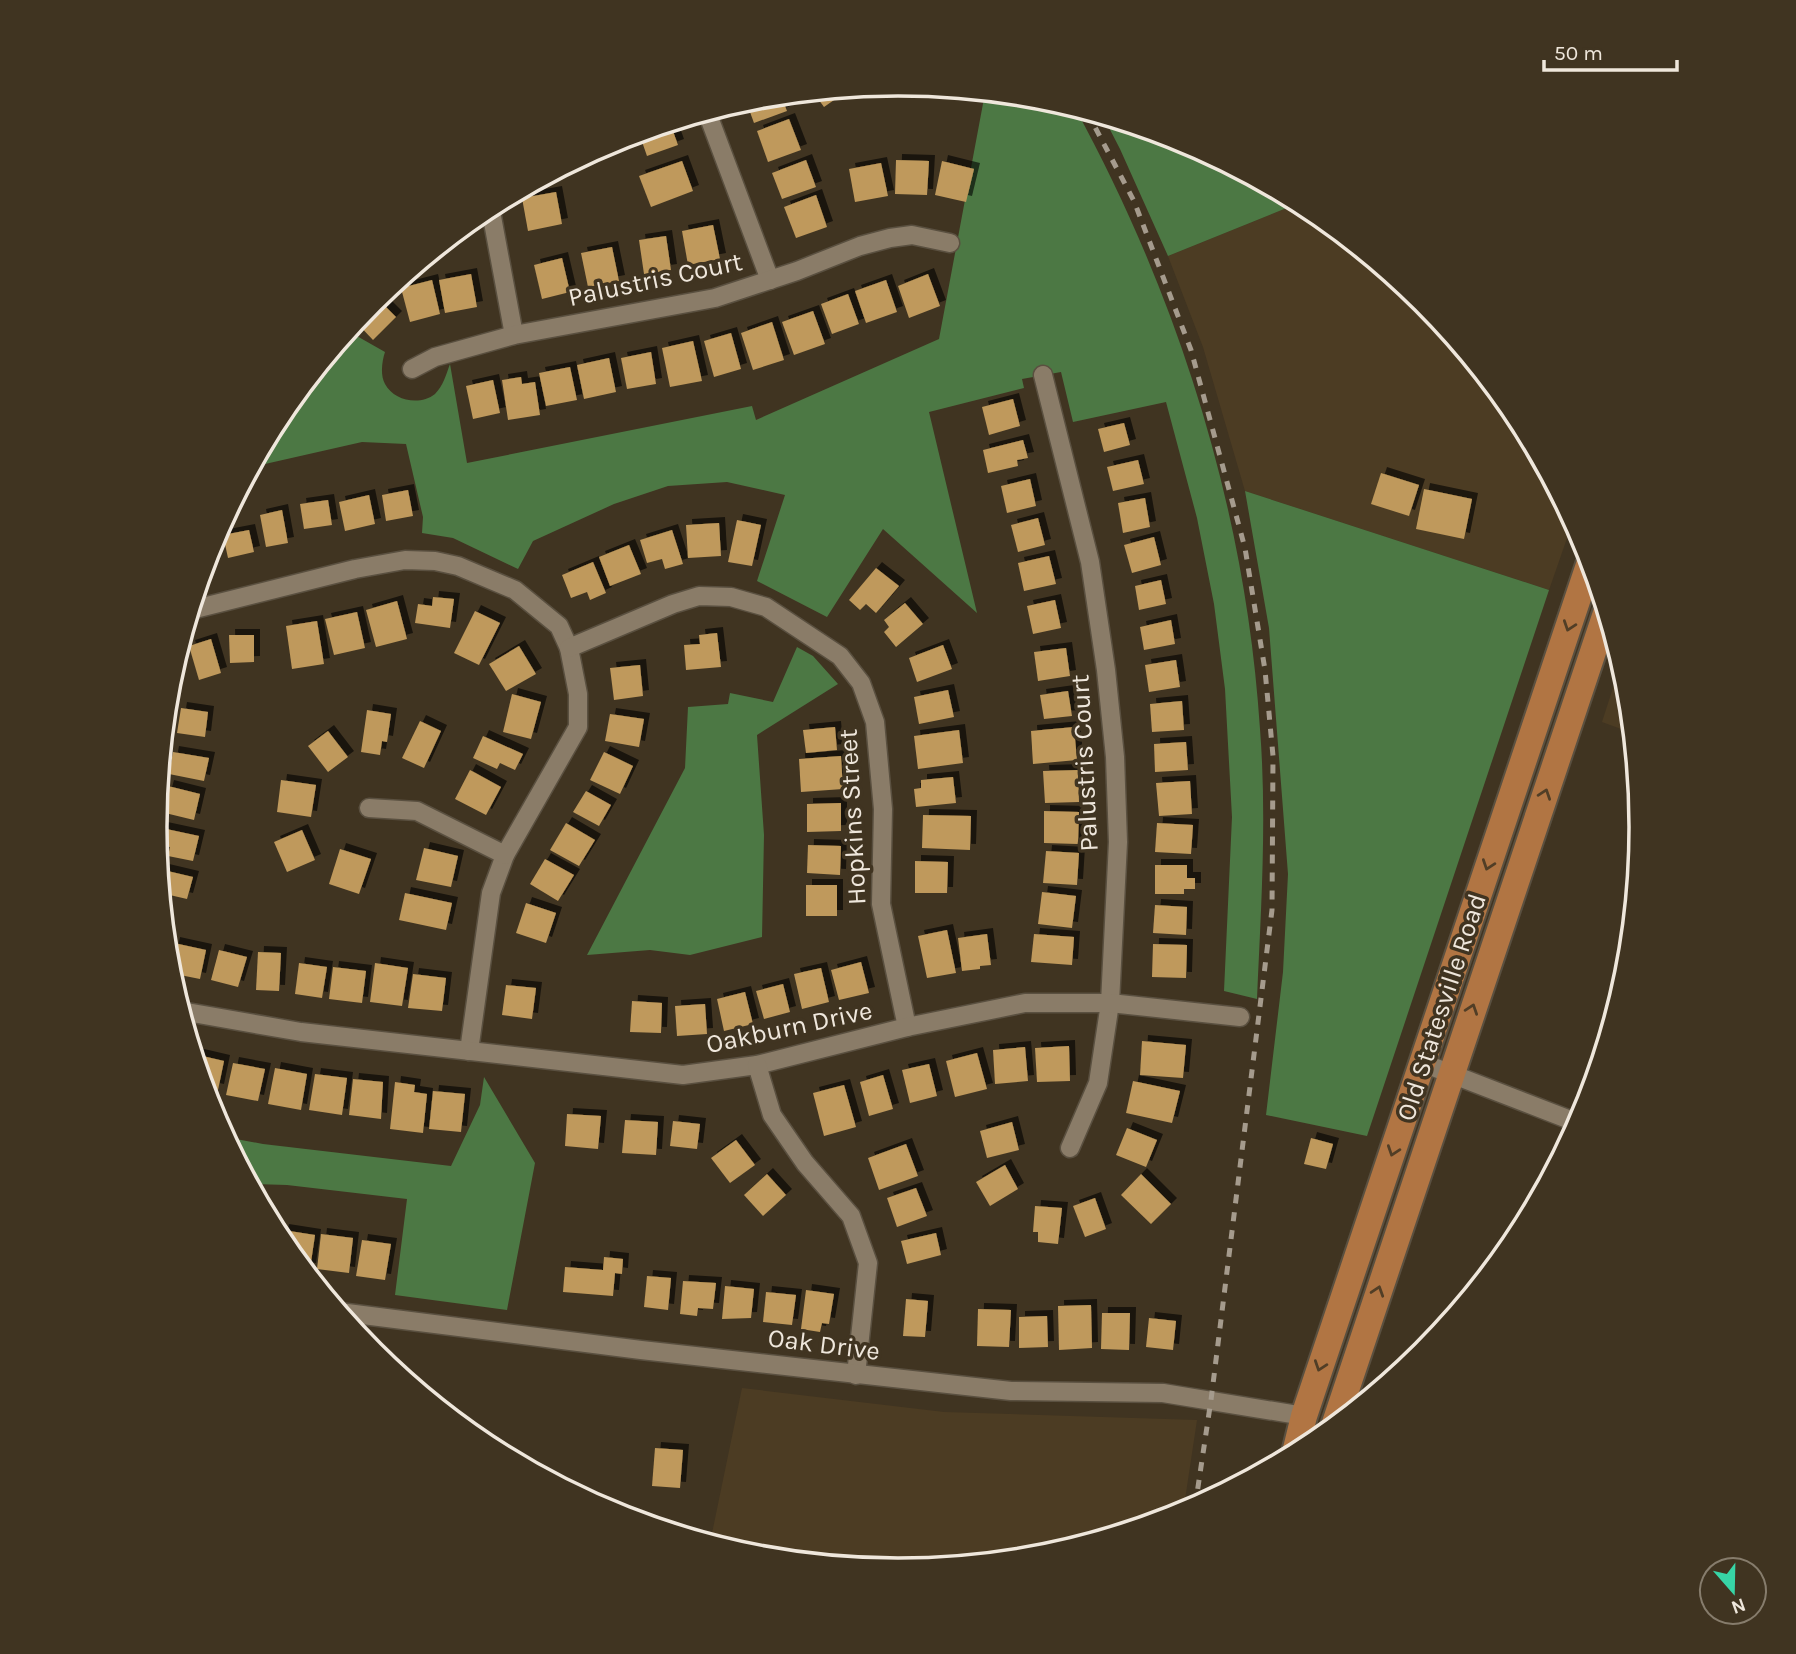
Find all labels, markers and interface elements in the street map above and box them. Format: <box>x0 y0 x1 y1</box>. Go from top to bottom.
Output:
scale bar <box>1544 28 1677 72</box>
text: 50 m <box>1554 41 1603 65</box>
street label: Palustris Court <box>565 246 745 313</box>
one-way arrow <box>1562 620 1577 632</box>
street label: Palustris Court <box>1064 673 1105 852</box>
street label: Hopkins Street <box>832 728 873 906</box>
one-way arrow <box>1537 788 1551 800</box>
one-way arrow <box>1482 859 1497 871</box>
street label: Old Statesville Road <box>1390 890 1493 1125</box>
street label: Oakburn Drive <box>703 995 875 1060</box>
one-way arrow <box>1464 1004 1478 1016</box>
one-way arrow <box>1387 1144 1401 1157</box>
one-way arrow <box>1369 1286 1384 1298</box>
street label: Oak Drive <box>766 1322 882 1367</box>
one-way arrow <box>1314 1360 1328 1372</box>
north arrow <box>1698 1556 1768 1626</box>
text: N <box>1728 1593 1749 1619</box>

